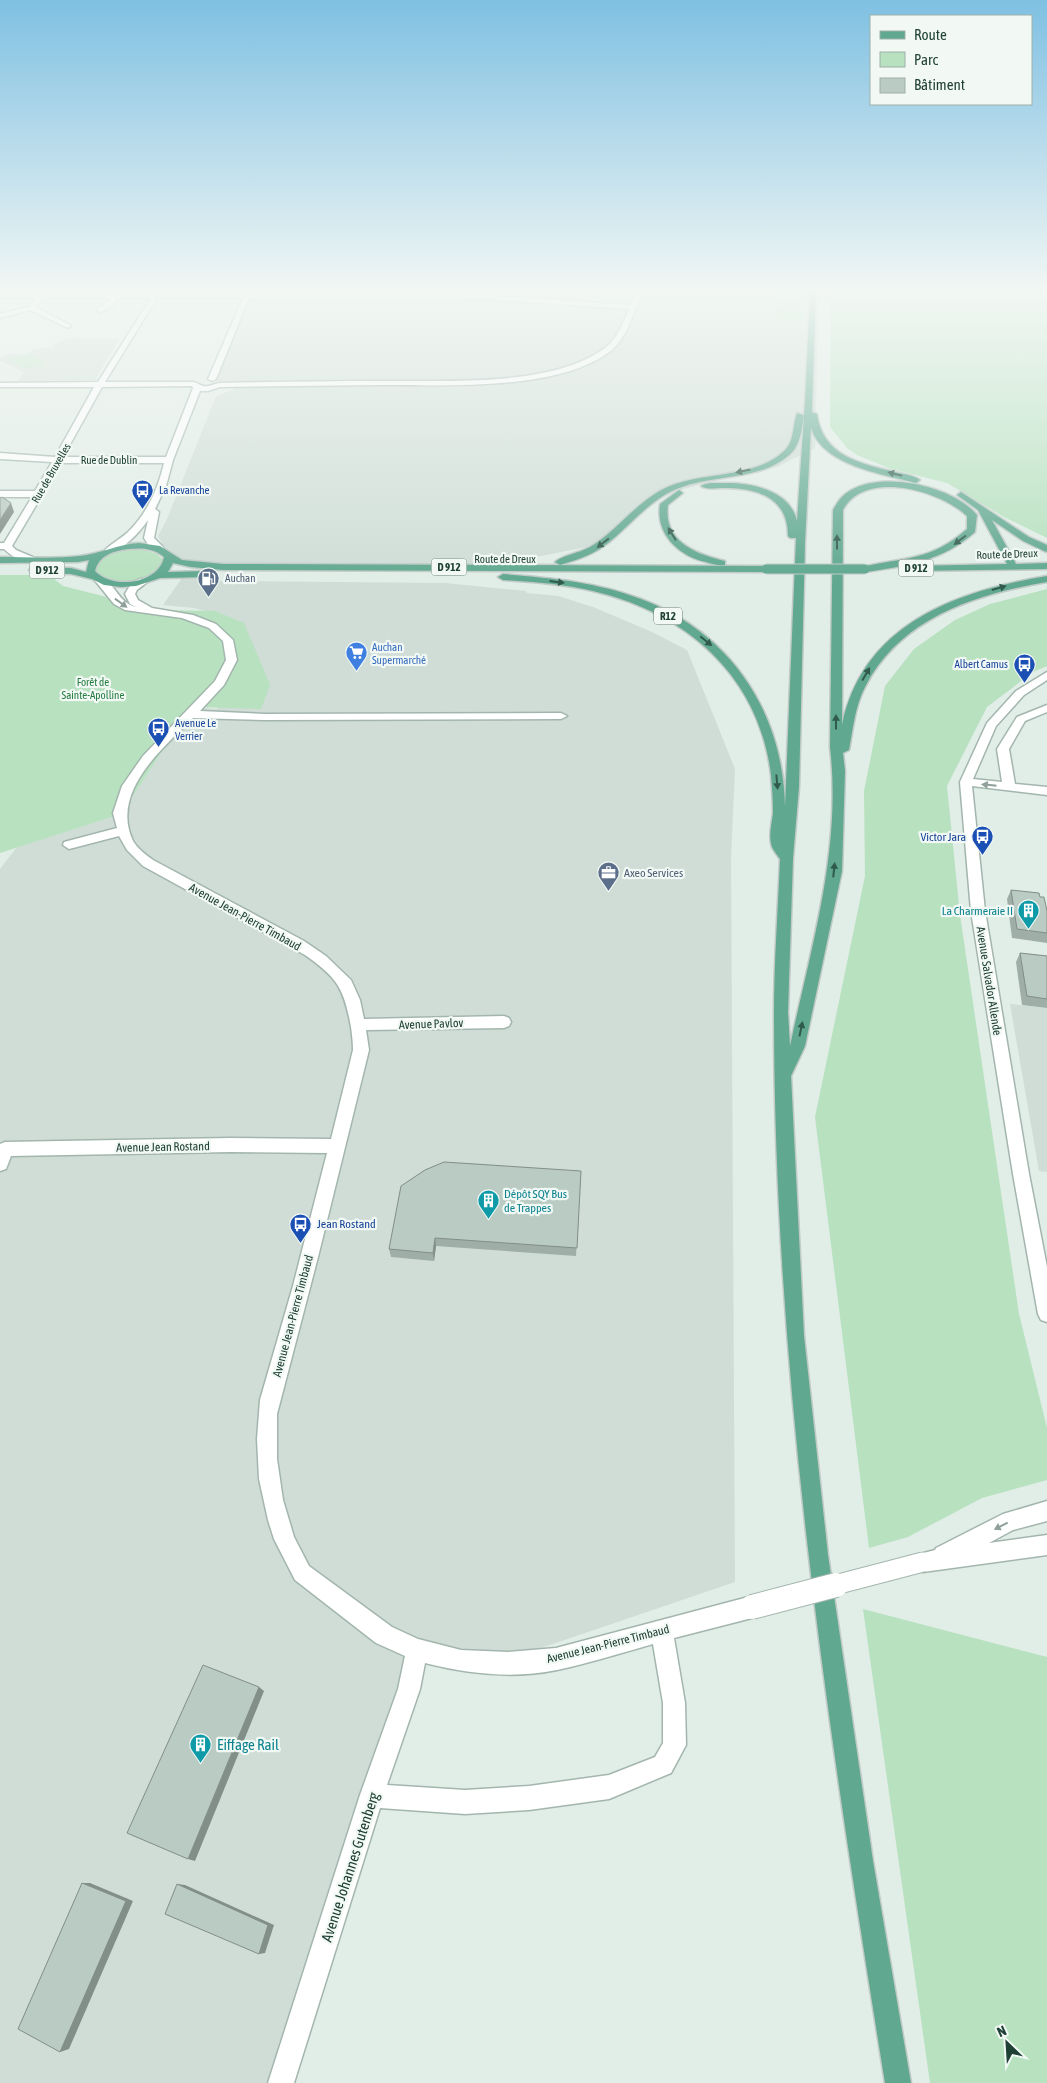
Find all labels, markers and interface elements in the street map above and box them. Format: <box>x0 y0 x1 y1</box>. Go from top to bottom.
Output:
legend <box>870 15 1032 105</box>
text: Route <box>914 26 947 43</box>
text: Parc <box>914 51 938 68</box>
text: Bâtiment <box>914 76 965 93</box>
street label: Rue de Bruxelles <box>29 441 73 505</box>
street label: Rue de Dublin <box>81 454 137 466</box>
one-way arrow <box>735 467 751 475</box>
one-way arrow <box>887 470 902 478</box>
bus stop icon: La Revanche <box>131 478 155 509</box>
place label: La Revanche <box>159 484 210 496</box>
one-way arrow <box>667 528 676 541</box>
one-way arrow <box>833 534 841 550</box>
one-way arrow <box>953 535 967 545</box>
one-way arrow <box>596 538 610 548</box>
street label: Route de Dreux <box>976 547 1038 561</box>
street label: Route de Dreux <box>474 553 536 565</box>
road number: D 912 <box>432 558 466 576</box>
road number: D 912 <box>898 560 934 576</box>
road number: D 912 <box>30 562 64 578</box>
fuel station icon: Auchan <box>197 566 221 597</box>
place label: Auchan <box>225 572 256 584</box>
one-way arrow <box>549 578 565 586</box>
one-way arrow <box>991 584 1006 592</box>
one-way arrow <box>114 598 128 608</box>
road number: R12 <box>654 608 682 624</box>
one-way arrow <box>699 635 712 646</box>
supermarket icon: Auchan Supermarché <box>344 641 368 672</box>
place label: Auchan Supermarché <box>372 641 426 666</box>
bus stop icon: Albert Camus <box>1012 652 1036 683</box>
place label: Albert Camus <box>954 658 1008 670</box>
one-way arrow <box>862 668 871 681</box>
park label: Forêt de Sainte-Apolline <box>62 676 124 701</box>
one-way arrow <box>832 714 840 730</box>
bus stop icon: Avenue Le Verrier <box>147 717 171 748</box>
place label: Avenue Le Verrier <box>175 717 216 742</box>
one-way arrow <box>773 774 781 790</box>
one-way arrow <box>981 781 997 789</box>
bus stop icon: Victor Jara <box>970 825 994 856</box>
place label: Victor Jara <box>920 830 966 844</box>
office icon: Axeo Services <box>596 861 620 892</box>
one-way arrow <box>830 861 838 877</box>
place label: Axeo Services <box>624 866 683 880</box>
street label: Avenue Jean-Pierre Timbaud <box>187 880 303 954</box>
building icon: La Charmeraie II <box>1017 899 1041 930</box>
place label: La Charmeraie II <box>942 904 1013 918</box>
street label: Avenue Salvador Allende <box>973 926 1005 1036</box>
street label: Avenue Pavlov <box>398 1016 464 1032</box>
one-way arrow <box>797 1021 805 1036</box>
street label: Avenue Jean Rostand <box>116 1139 210 1155</box>
place label: Dépôt SQY Bus de Trappes <box>504 1187 567 1215</box>
building icon: Dépôt SQY Bus de Trappes <box>476 1189 500 1220</box>
bus stop icon: Jean Rostand <box>289 1212 313 1243</box>
place label: Jean Rostand <box>317 1217 376 1231</box>
street label: Avenue Jean-Pierre Timbaud <box>270 1253 316 1379</box>
one-way arrow <box>994 1522 1008 1530</box>
street label: Avenue Jean-Pierre Timbaud <box>545 1622 671 1666</box>
building icon: Eiffage Rail <box>189 1732 213 1763</box>
place label: Eiffage Rail <box>217 1736 279 1753</box>
street label: Avenue Johannes Gutenberg <box>318 1790 382 1944</box>
north arrow <box>982 2018 1032 2068</box>
text: N <box>994 2022 1009 2040</box>

